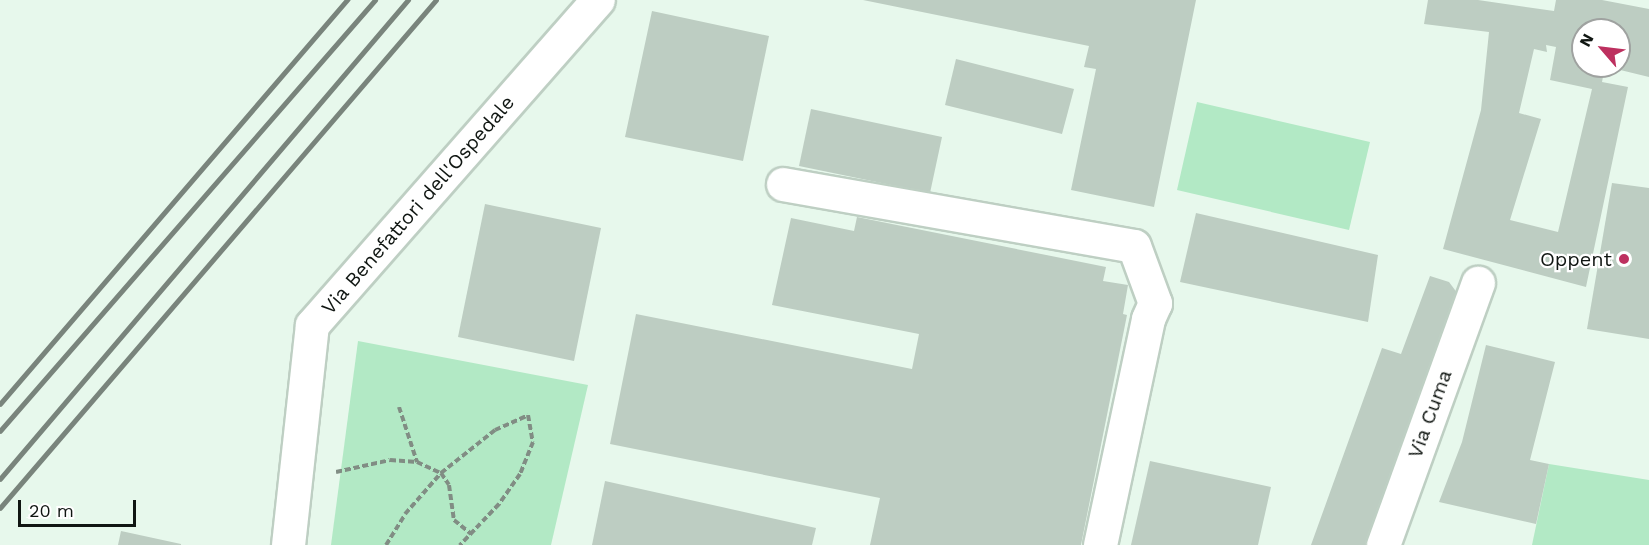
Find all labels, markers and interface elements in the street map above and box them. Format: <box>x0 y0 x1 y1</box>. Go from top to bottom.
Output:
north arrow <box>1571 18 1631 78</box>
text: N <box>1575 31 1598 50</box>
street label: Via Benefattori dell'Ospedale <box>316 91 520 319</box>
place label: Oppent <box>1540 247 1612 271</box>
marker: Oppent <box>1617 252 1631 266</box>
street label: Via Cuma <box>1403 366 1457 462</box>
scale bar <box>21 488 140 526</box>
text: 20 m <box>29 500 74 521</box>

